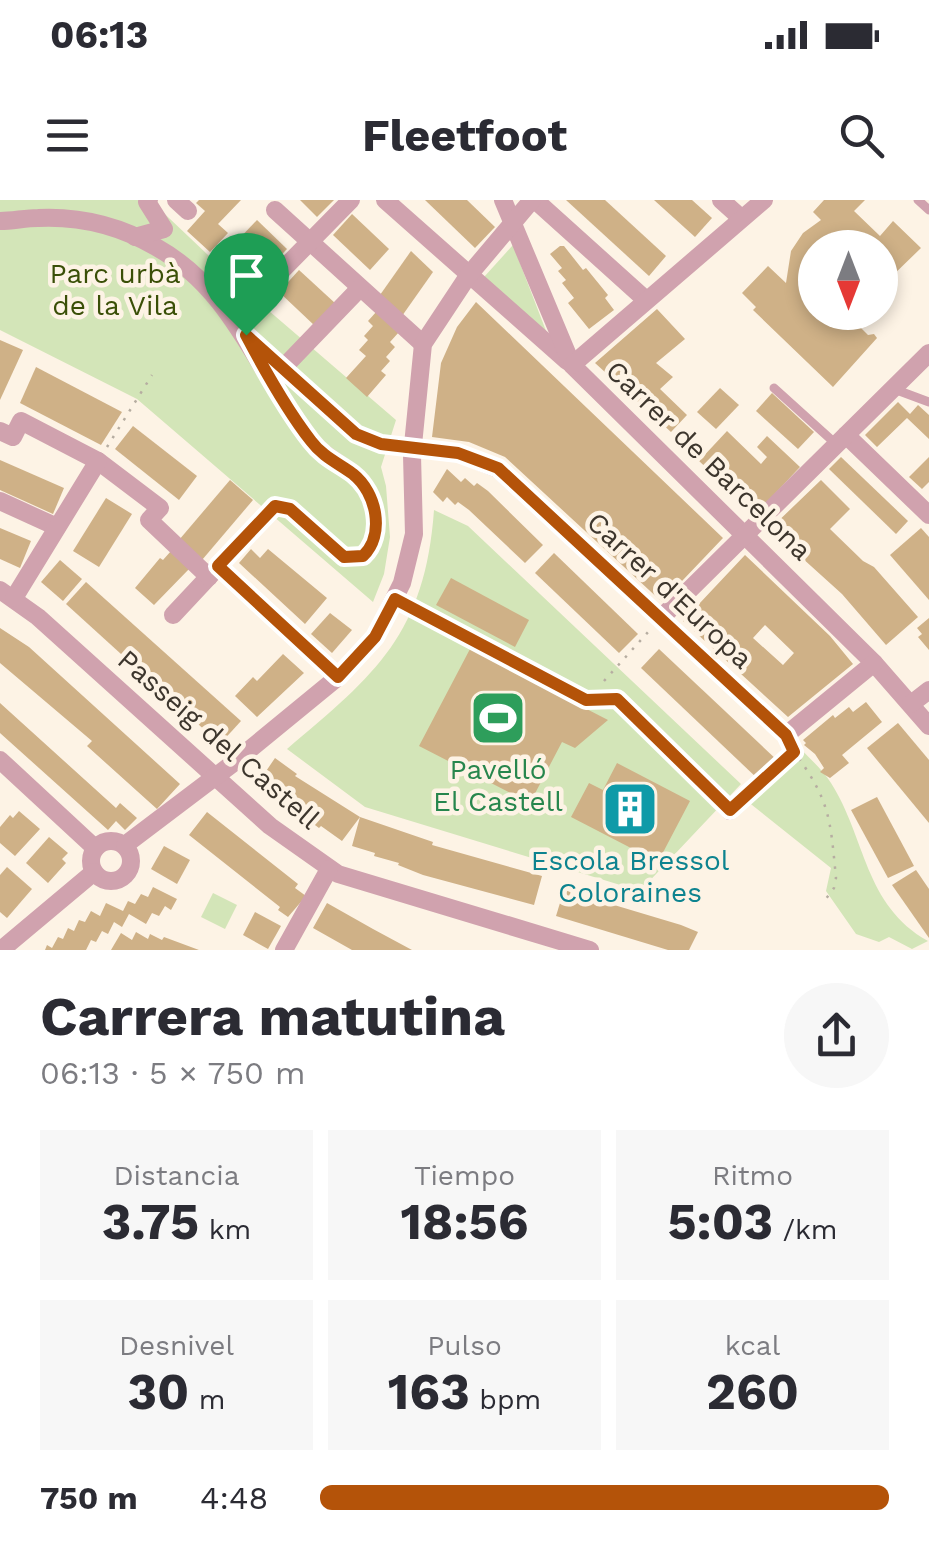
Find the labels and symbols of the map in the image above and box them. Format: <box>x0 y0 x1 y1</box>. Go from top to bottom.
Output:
north arrow <box>798 230 898 330</box>
pin <box>204 233 289 336</box>
park label: Parc urbà de la Vila <box>49 257 181 322</box>
street label: Carrer de Barcelona <box>599 354 818 567</box>
street label: Carrer d'Europa <box>580 505 759 675</box>
street label: Passeig del Castell <box>111 643 326 836</box>
sports icon: Pavelló El Castell <box>468 688 528 748</box>
place label: Pavelló El Castell <box>433 753 563 818</box>
building icon: Escola Bressol Coloraines <box>600 779 660 839</box>
place label: Escola Bressol Coloraines <box>531 844 730 909</box>

